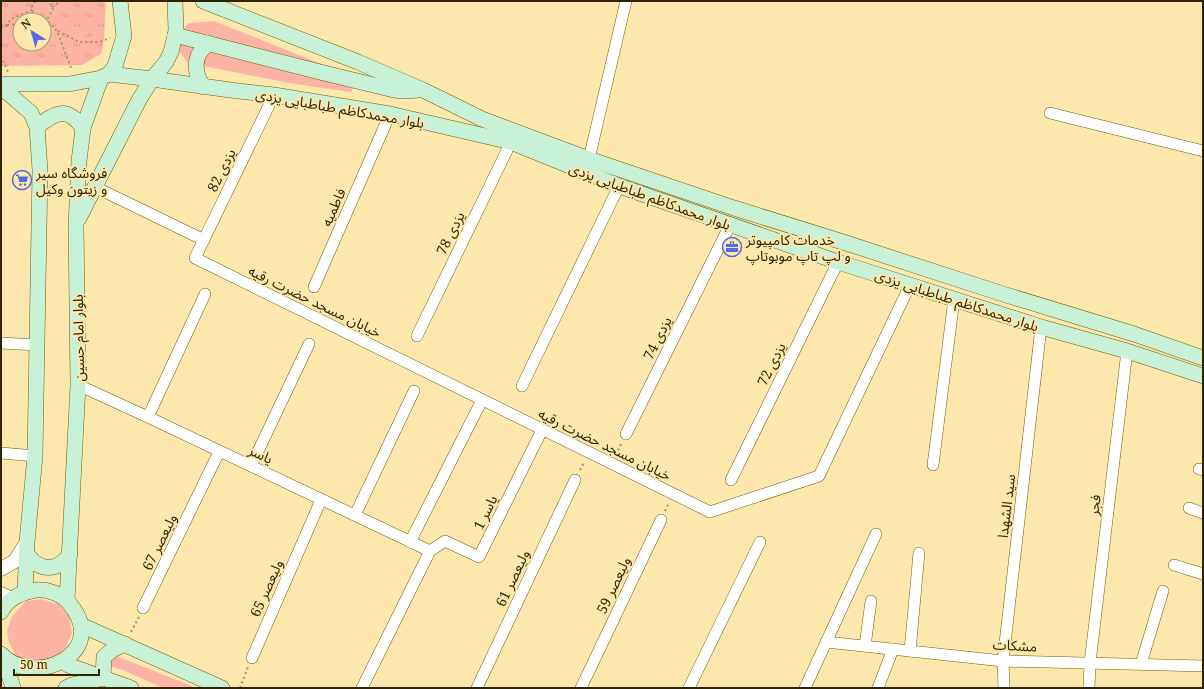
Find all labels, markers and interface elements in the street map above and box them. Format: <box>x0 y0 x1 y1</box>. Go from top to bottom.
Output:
north arrow <box>12 12 52 52</box>
text: N <box>18 15 34 32</box>
street label: بلوار محمدکاظم طباطبایی یزدی <box>254 84 426 134</box>
street label: یزدی 82 <box>202 145 240 195</box>
street label: بلوار محمدکاظم طباطبایی یزدی <box>566 158 734 236</box>
place label: فروشگاه سیر و زیتون وکیل <box>35 163 107 198</box>
supermarket icon: فروشگاه سیر و زیتون وکیل <box>11 169 33 191</box>
street label: فاطمیه <box>316 185 350 229</box>
street label: یزدی 78 <box>431 208 469 258</box>
place label: خدمات کامپیوتر و لپ تاپ موبوتاپ <box>745 230 851 266</box>
office icon: خدمات کامپیوتر و لپ تاپ موبوتاپ <box>721 236 743 258</box>
street label: خیابان مسجد حضرت رقیه <box>245 261 385 341</box>
street label: بلوار محمدکاظم طباطبایی یزدی <box>872 265 1041 337</box>
street label: بلوار امام حسین <box>68 294 90 382</box>
street label: یزدی 74 <box>638 313 676 363</box>
street label: یزدی 72 <box>752 339 790 389</box>
street label: خیابان مسجد حضرت رقیه <box>535 404 675 484</box>
street label: یاسر <box>245 440 276 468</box>
street label: سید الشهدا <box>993 473 1019 539</box>
street label: یاسر 1 <box>469 492 501 532</box>
street label: فجر <box>1083 494 1105 517</box>
street label: ولیعصر 67 <box>137 511 181 573</box>
street label: ولیعصر 61 <box>491 547 533 609</box>
street label: ولیعصر 59 <box>592 554 634 616</box>
street label: ولیعصر 65 <box>245 556 287 620</box>
street label: مشکات <box>992 634 1038 656</box>
scale bar <box>14 651 99 677</box>
text: 50 m <box>20 656 48 673</box>

